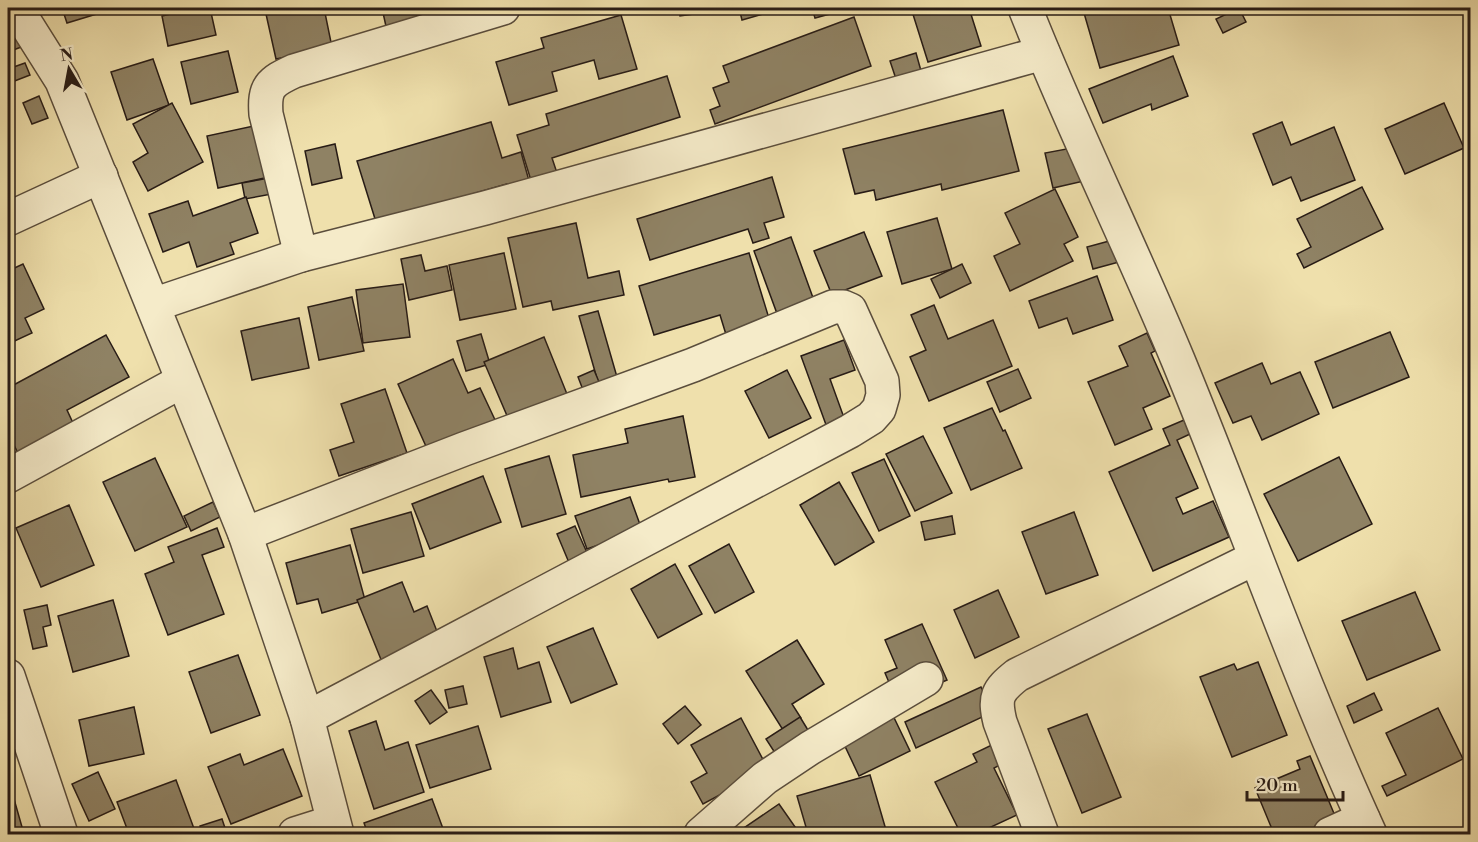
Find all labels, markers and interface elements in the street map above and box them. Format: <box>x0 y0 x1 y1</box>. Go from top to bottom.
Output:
north arrow <box>39 39 99 99</box>
text: N <box>59 44 75 66</box>
scale bar <box>1247 764 1343 802</box>
text: 20 m <box>1256 774 1298 797</box>

